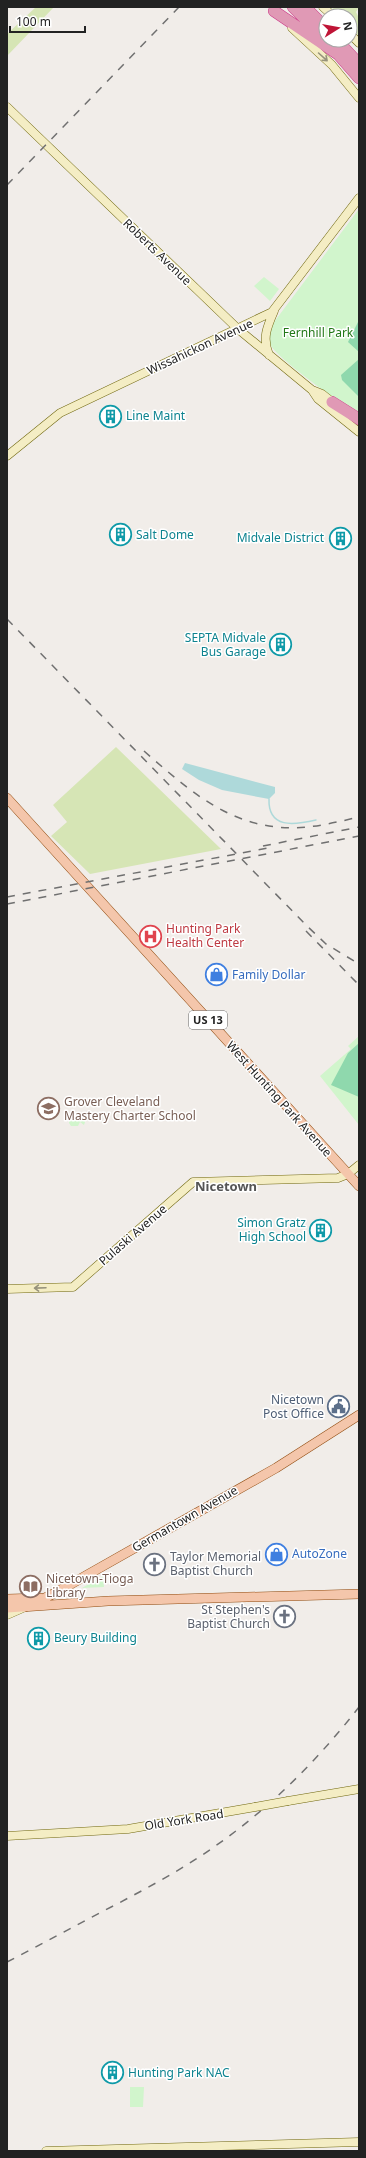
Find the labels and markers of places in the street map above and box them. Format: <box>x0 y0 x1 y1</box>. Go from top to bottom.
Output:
building icon: Line Maint <box>97 403 123 429</box>
place label: Line Maint <box>126 407 186 424</box>
building icon: Salt Dome <box>107 522 133 548</box>
building icon: Midvale District <box>327 525 353 551</box>
place label: Salt Dome <box>136 526 194 543</box>
place label: Midvale District <box>237 529 325 546</box>
place label: SEPTA Midvale Bus Garage <box>185 629 266 660</box>
building icon: SEPTA Midvale Bus Garage <box>268 632 294 658</box>
place label: Hunting Park Health Center <box>166 920 244 951</box>
hospital icon: Hunting Park Health Center <box>137 923 163 949</box>
shop icon: Family Dollar <box>204 962 230 988</box>
place label: Family Dollar <box>232 966 306 983</box>
place label: Grover Cleveland Mastery Charter School <box>64 1093 196 1124</box>
school or university icon: Grover Cleveland Mastery Charter School <box>35 1096 61 1122</box>
place label: Simon Gratz High School <box>237 1214 306 1245</box>
building icon: Simon Gratz High School <box>308 1217 334 1243</box>
place label: Nicetown Post Office <box>263 1391 324 1422</box>
public building icon: Nicetown Post Office <box>326 1394 352 1420</box>
shop icon: AutoZone <box>264 1541 290 1567</box>
place label: AutoZone <box>292 1545 347 1562</box>
place label: Taylor Memorial Baptist Church <box>170 1548 261 1579</box>
church icon: Taylor Memorial Baptist Church <box>141 1551 167 1577</box>
place label: Nicetown-Tioga Library <box>46 1570 133 1601</box>
library icon: Nicetown-Tioga Library <box>18 1573 44 1599</box>
place label: St Stephen's Baptist Church <box>187 1601 270 1632</box>
church icon: St Stephen's Baptist Church <box>272 1604 298 1630</box>
building icon: Beury Building <box>25 1625 51 1651</box>
place label: Beury Building <box>54 1629 137 1646</box>
building icon: Hunting Park NAC <box>99 2060 125 2086</box>
place label: Hunting Park NAC <box>128 2064 230 2081</box>

